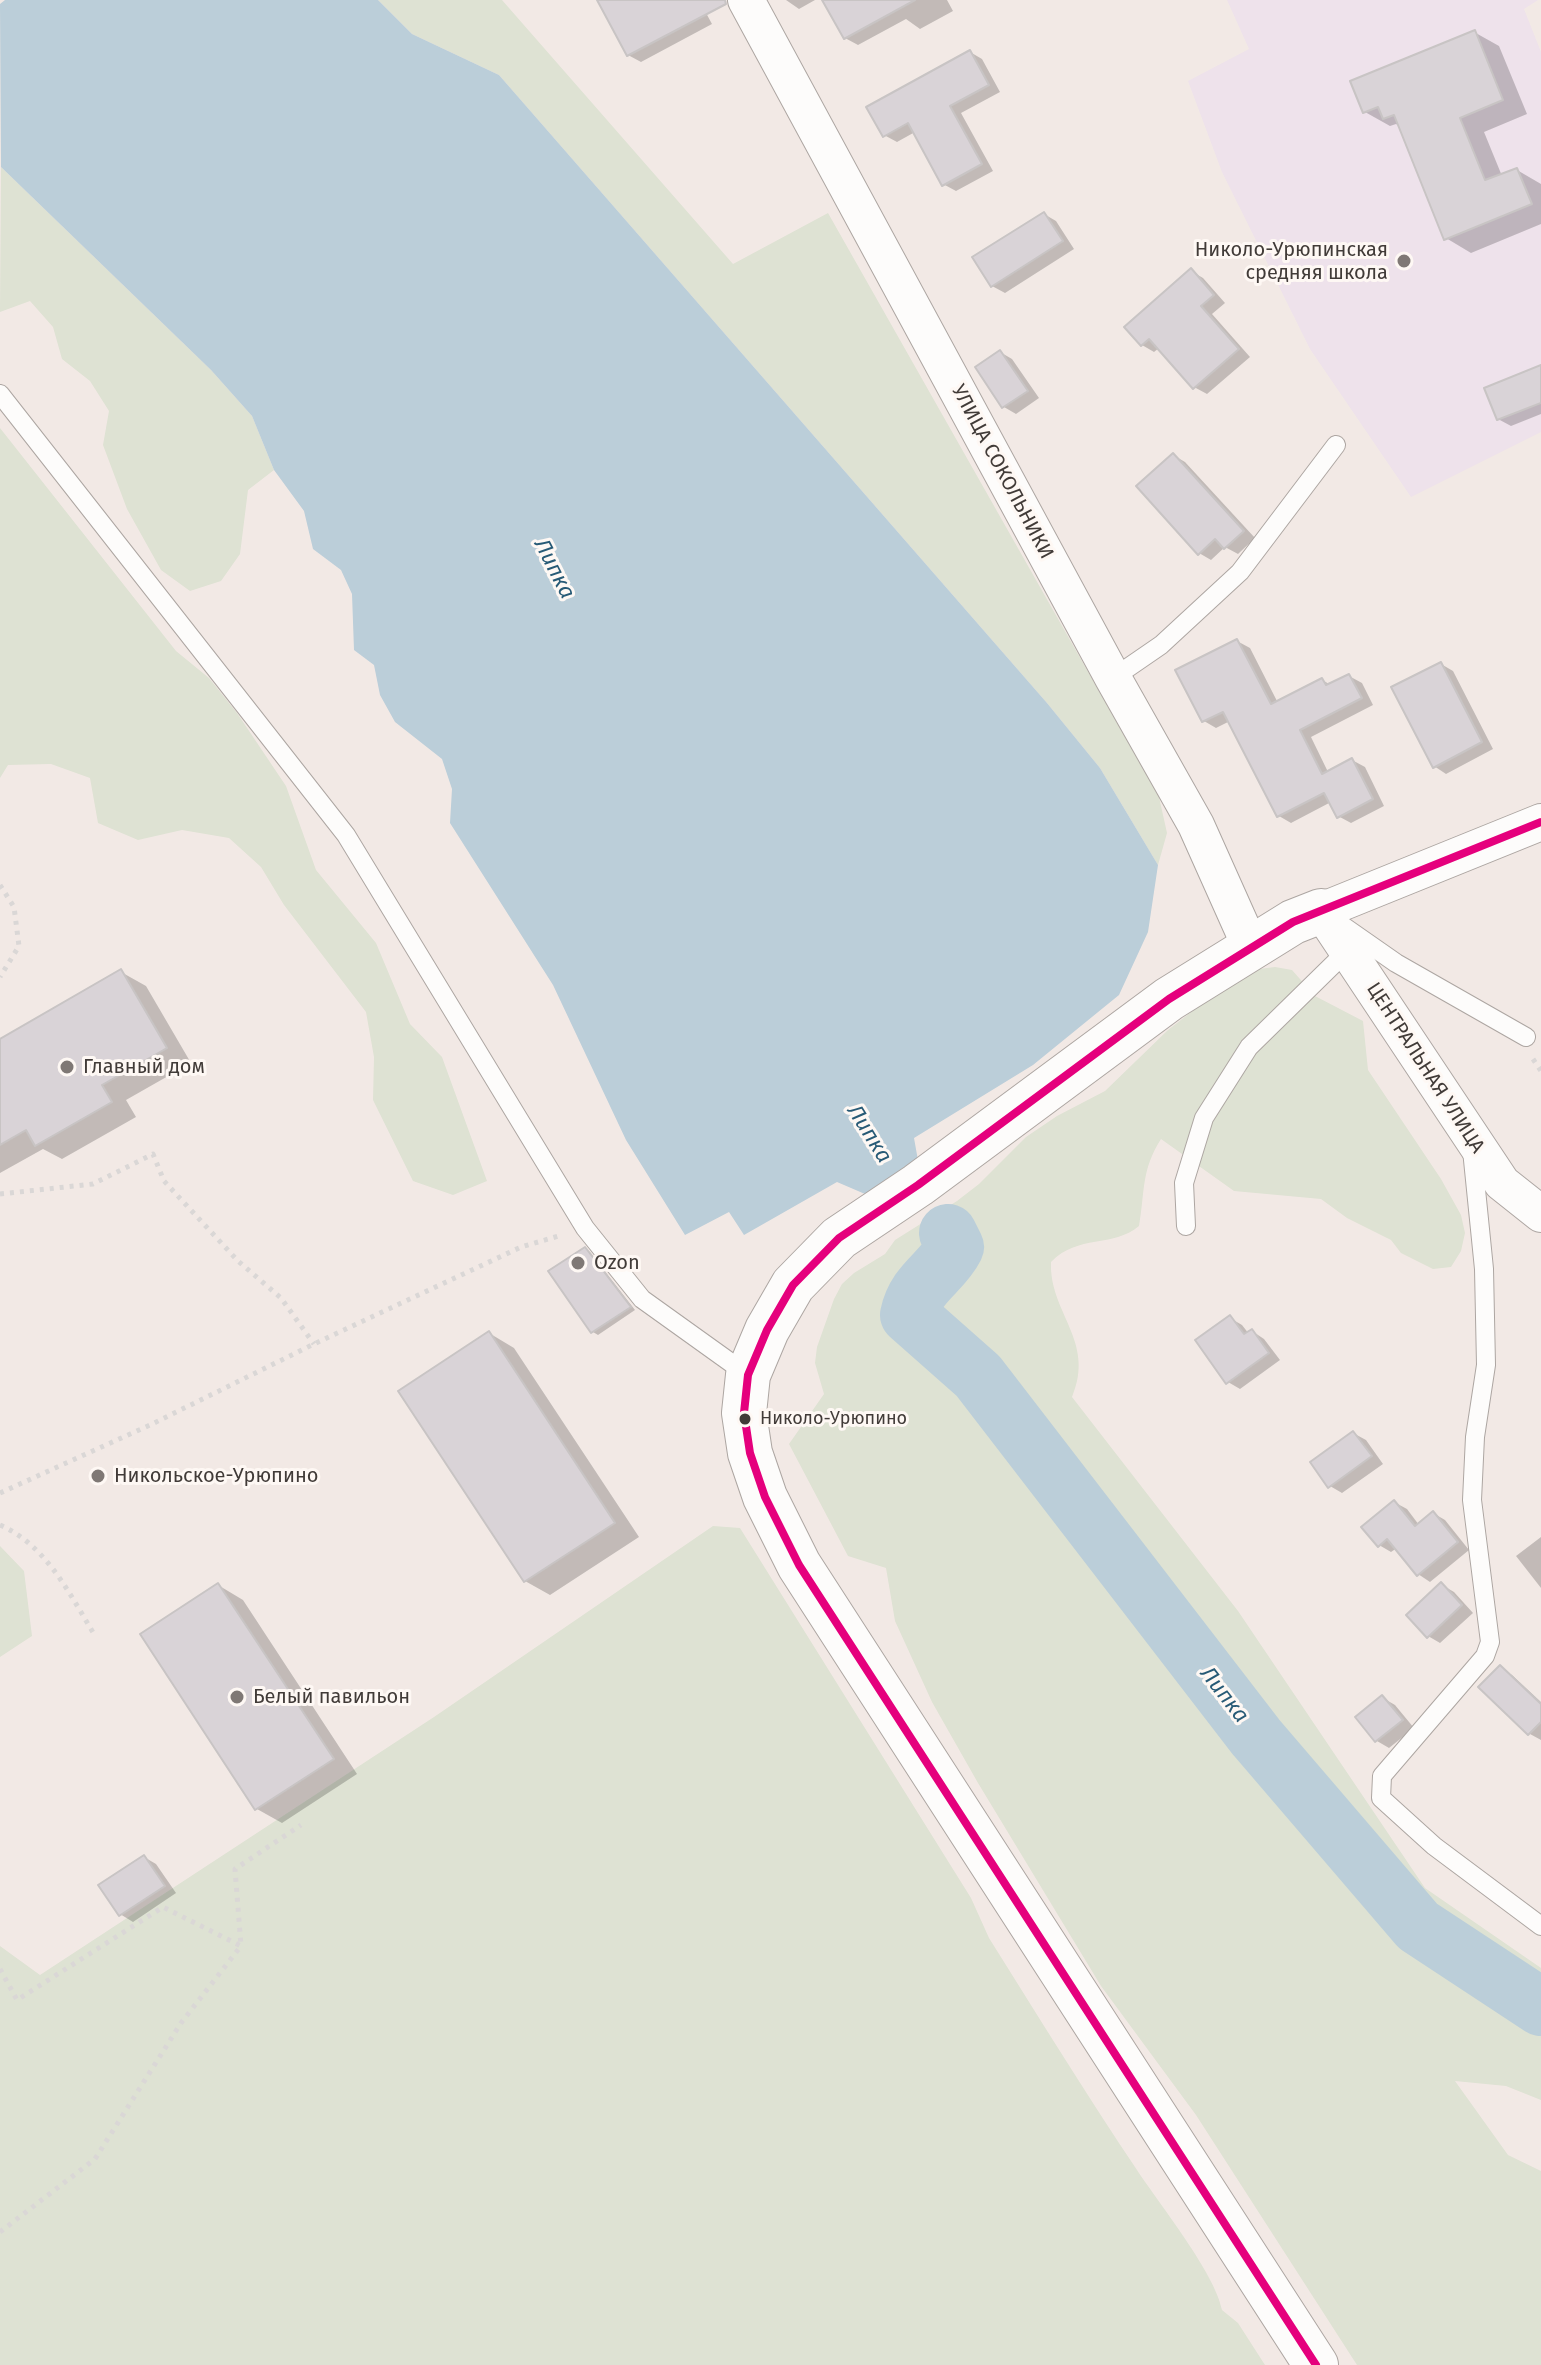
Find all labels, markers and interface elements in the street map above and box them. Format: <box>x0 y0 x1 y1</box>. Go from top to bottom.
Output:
place label: Николо-Урюпинская средняя школа <box>1195 238 1388 285</box>
marker: Николо-Урюпинская средняя школа <box>1395 252 1413 270</box>
street label: УЛИЦА СОКОЛЬНИКИ <box>946 381 1058 563</box>
water label: Липка <box>528 535 580 603</box>
street label: ЦЕНТРАЛЬНАЯ УЛИЦА <box>1361 978 1489 1158</box>
place label: Главный дом <box>83 1055 205 1079</box>
marker: Главный дом <box>58 1058 76 1076</box>
water label: Липка <box>841 1100 897 1168</box>
place label: Ozon <box>594 1251 640 1275</box>
marker: Ozon <box>569 1254 587 1272</box>
place label: Николо-Урюпино <box>760 1408 907 1430</box>
marker: Николо-Урюпино <box>737 1411 753 1427</box>
place label: Никольское-Урюпино <box>114 1464 318 1488</box>
marker: Никольское-Урюпино <box>89 1467 107 1485</box>
water label: Липка <box>1194 1662 1254 1728</box>
place label: Белый павильон <box>253 1685 410 1709</box>
marker: Белый павильон <box>228 1688 246 1706</box>

